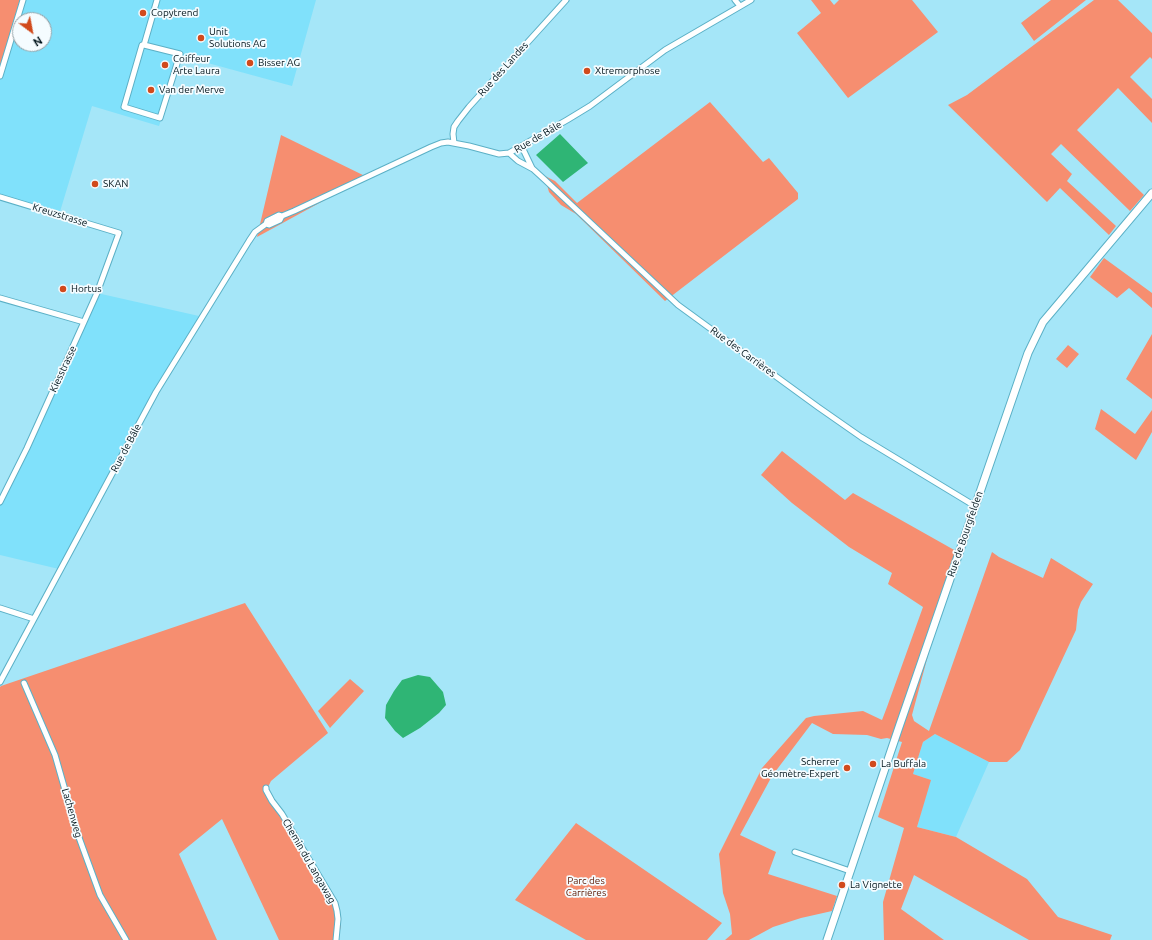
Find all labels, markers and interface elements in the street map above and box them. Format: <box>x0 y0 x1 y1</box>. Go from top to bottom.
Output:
place label: Copytrend <box>151 7 198 19</box>
marker: Copytrend <box>138 8 148 18</box>
north arrow <box>12 12 52 52</box>
place label: Unit Solutions AG <box>209 26 266 50</box>
marker: Unit Solutions AG <box>196 33 206 43</box>
text: N <box>31 34 44 49</box>
street label: Rue des Landes <box>475 39 531 99</box>
place label: Coiffeur Arte Laura <box>173 53 220 76</box>
place label: Bisser AG <box>258 57 300 69</box>
marker: Bisser AG <box>245 58 255 68</box>
marker: Coiffeur Arte Laura <box>160 60 170 70</box>
place label: Xtremorphose <box>595 65 660 77</box>
marker: Xtremorphose <box>582 66 592 76</box>
place label: Van der Merve <box>159 84 224 96</box>
marker: Van der Merve <box>146 85 156 95</box>
street label: Rue de Bâle <box>512 119 564 155</box>
place label: SKAN <box>103 178 128 190</box>
marker: SKAN <box>90 179 100 189</box>
street label: Kreuzstrasse <box>31 201 89 229</box>
place label: Hortus <box>71 283 102 295</box>
marker: Hortus <box>58 284 68 294</box>
street label: Rue des Carrières <box>708 324 778 380</box>
street label: Kiesstrasse <box>47 344 79 394</box>
street label: Rue de Bâle <box>108 422 144 474</box>
street label: Rue de Bourgfelden <box>945 490 985 578</box>
place label: Scherrer Géomètre-Expert <box>761 756 839 780</box>
place label: La Buffala <box>881 758 926 770</box>
marker: La Buffala <box>868 759 878 769</box>
marker: Scherrer Géomètre-Expert <box>842 763 852 773</box>
street label: Lachenweg <box>59 787 85 839</box>
street label: Chemin du Langawag <box>280 817 338 905</box>
park label: Parc des Carrières <box>566 875 606 898</box>
place label: La Vignette <box>850 879 902 891</box>
marker: La Vignette <box>837 880 847 890</box>

